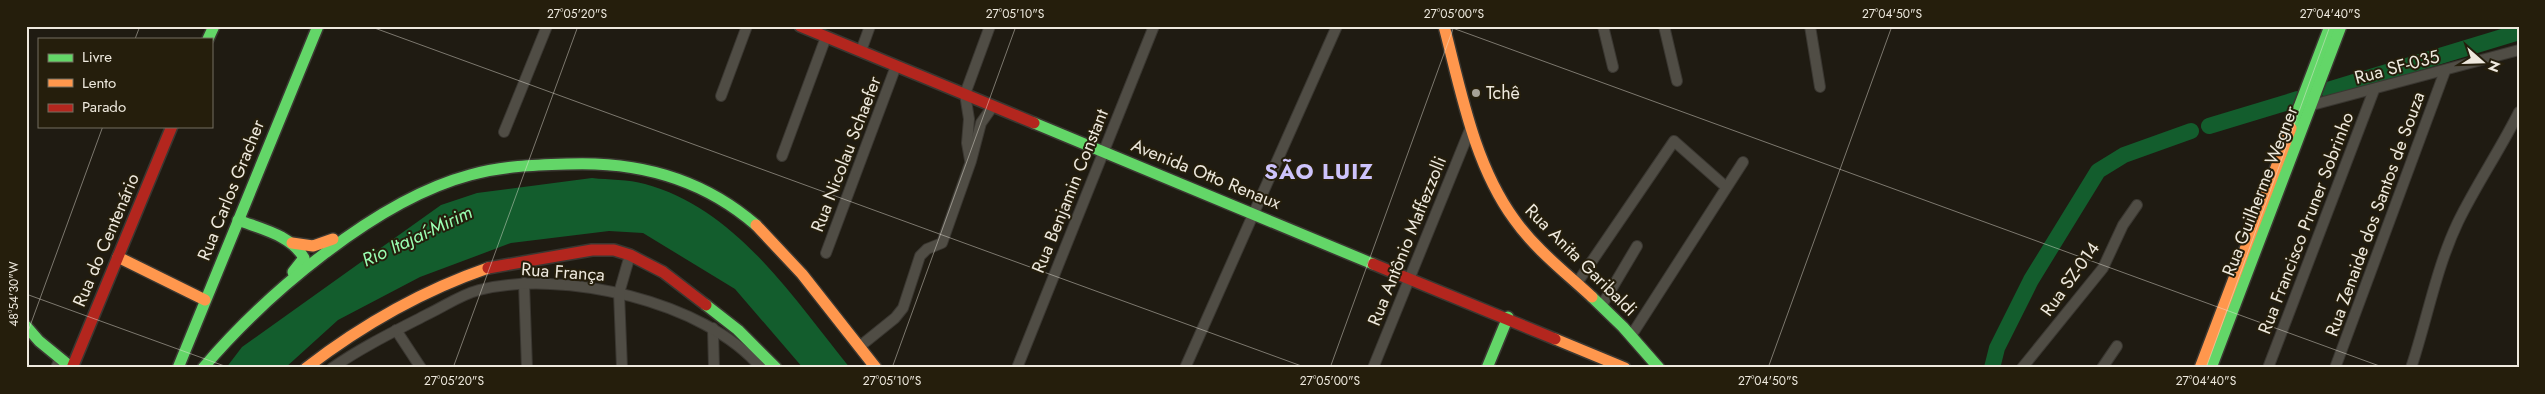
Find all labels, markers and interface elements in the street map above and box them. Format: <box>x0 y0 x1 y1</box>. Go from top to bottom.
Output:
text: 27°05'20"S <box>547 5 607 23</box>
text: 27°05'10"S <box>986 5 1045 23</box>
text: 27°05'00"S <box>1424 5 1485 23</box>
text: 27°04'50"S <box>1862 5 1923 23</box>
text: 27°04'40"S <box>2300 5 2361 23</box>
legend <box>38 38 212 128</box>
north arrow <box>2458 38 2508 88</box>
street label: Rua SF-035 <box>2352 43 2442 91</box>
text: Livre <box>82 46 112 68</box>
text: N <box>2483 58 2506 75</box>
text: Lento <box>82 72 116 94</box>
street label: Rua Nicolau Schaefer <box>804 72 888 236</box>
place label: Tchê <box>1486 80 1520 106</box>
marker: Tchê <box>1470 87 1482 99</box>
street label: Rua Zenaide dos Santos de Souza <box>2319 88 2431 340</box>
text: Parado <box>82 96 126 118</box>
street label: Rua Guilherme Wegner <box>2216 101 2305 280</box>
street label: Rua Benjamin Constant <box>1025 105 1115 277</box>
street label: Rua Francisco Pruner Sobrinho <box>2252 108 2360 338</box>
street label: Rua Carlos Gracher <box>191 115 271 264</box>
street label: Avenida Otto Renaux <box>1127 132 1285 216</box>
street label: Rua Antônio Maffezzolli <box>1361 152 1453 330</box>
district label: SÃO LUIZ <box>1264 155 1374 187</box>
street label: Rua do Centenário <box>66 169 146 311</box>
street label: Rua Anita Garibaldi <box>1519 198 1643 322</box>
water label: Rio Itajaí-Mirim <box>357 199 477 273</box>
street label: Rua SZ-014 <box>2034 236 2106 322</box>
street label: Rua França <box>520 256 606 288</box>
text: 48°54'30"W <box>5 261 23 327</box>
text: 27°05'20"S <box>424 372 484 390</box>
text: 27°05'10"S <box>863 372 922 390</box>
text: 27°05'00"S <box>1300 372 1361 390</box>
text: 27°04'50"S <box>1738 372 1799 390</box>
text: 27°04'40"S <box>2176 372 2237 390</box>

